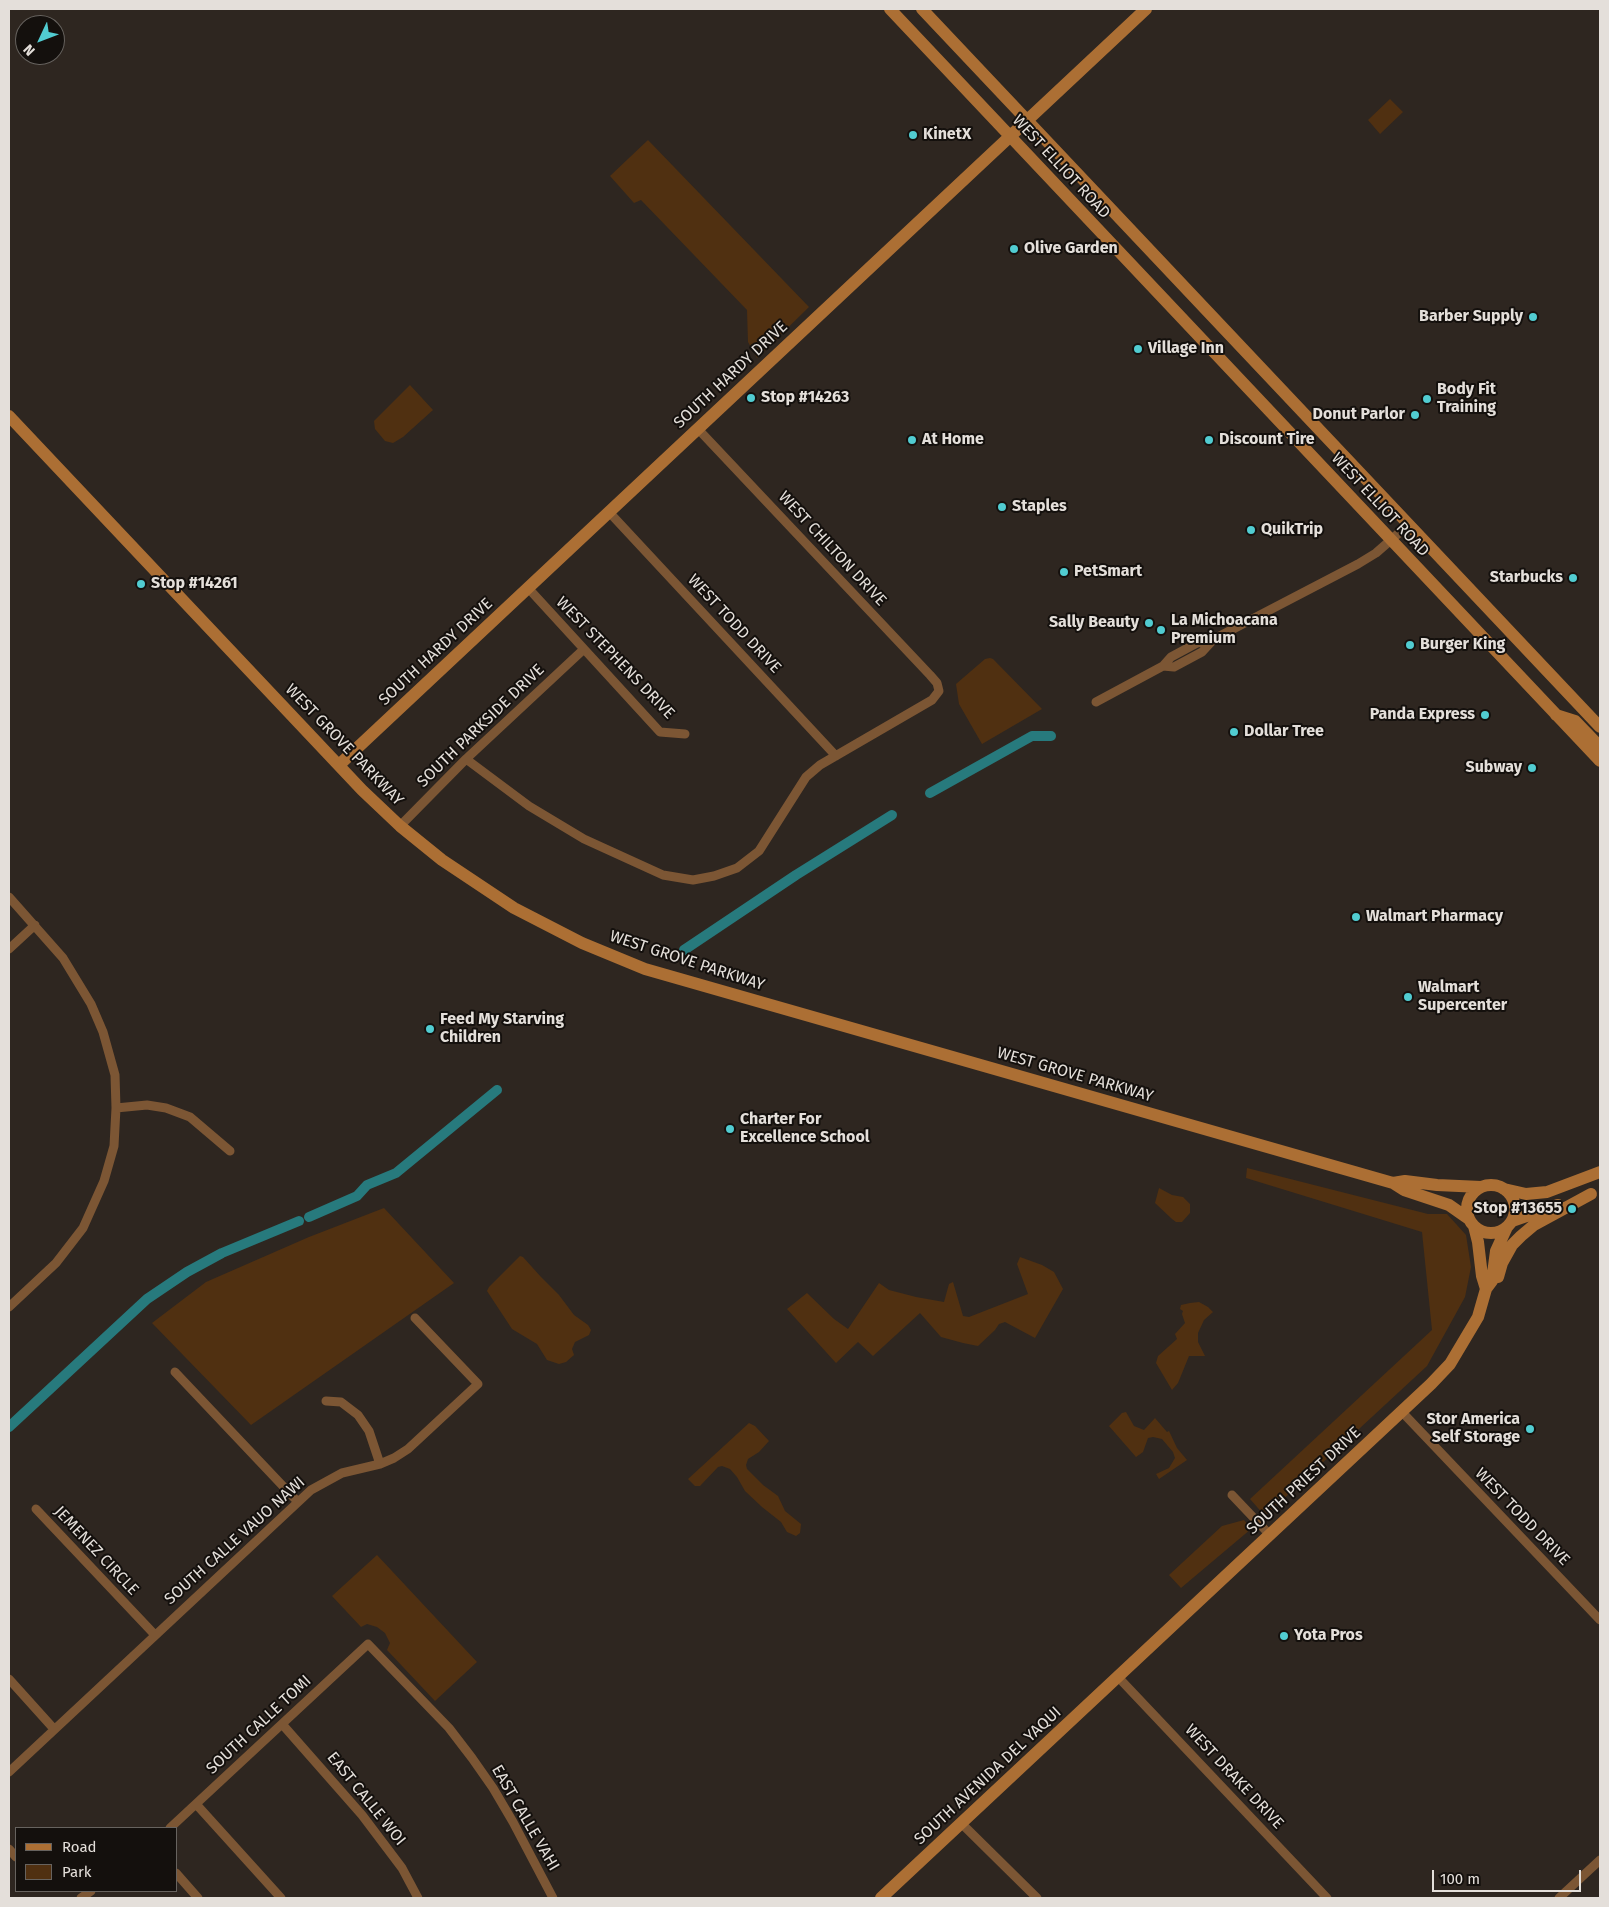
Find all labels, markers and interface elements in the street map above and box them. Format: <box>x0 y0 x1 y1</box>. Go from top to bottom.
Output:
north arrow <box>15 15 65 65</box>
text: N <box>20 41 39 59</box>
street label: WEST ELLIOT ROAD <box>1008 111 1114 223</box>
place label: KinetX <box>923 125 971 145</box>
marker: KinetX <box>907 129 919 141</box>
place label: Olive Garden <box>1024 239 1118 259</box>
marker: Olive Garden <box>1008 243 1020 255</box>
place label: Barber Supply <box>1419 307 1523 327</box>
marker: Barber Supply <box>1527 311 1539 323</box>
street label: SOUTH HARDY DRIVE <box>670 317 792 433</box>
place label: Village Inn <box>1148 339 1224 359</box>
marker: Village Inn <box>1132 343 1144 355</box>
place label: Body Fit Training <box>1437 380 1496 418</box>
place label: Stop #14263 <box>761 388 849 408</box>
marker: Stop #14263 <box>745 392 757 404</box>
marker: Body Fit Training <box>1421 393 1433 405</box>
place label: Donut Parlor <box>1313 405 1405 425</box>
marker: Donut Parlor <box>1409 409 1421 421</box>
place label: At Home <box>922 430 984 450</box>
place label: Discount Tire <box>1219 430 1315 450</box>
marker: At Home <box>906 434 918 446</box>
marker: Discount Tire <box>1203 434 1215 446</box>
street label: WEST ELLIOT ROAD <box>1327 449 1433 561</box>
street label: WEST CHILTON DRIVE <box>774 488 890 610</box>
place label: Staples <box>1012 497 1067 517</box>
marker: Staples <box>996 501 1008 513</box>
place label: QuikTrip <box>1261 520 1323 540</box>
marker: QuikTrip <box>1245 524 1257 536</box>
place label: PetSmart <box>1074 562 1142 582</box>
marker: PetSmart <box>1058 566 1070 578</box>
place label: Starbucks <box>1490 568 1563 588</box>
street label: WEST TODD DRIVE <box>683 571 785 677</box>
marker: Starbucks <box>1567 572 1579 584</box>
place label: Stop #14261 <box>151 574 238 594</box>
marker: Stop #14261 <box>135 578 147 590</box>
street label: WEST STEPHENS DRIVE <box>552 593 678 723</box>
street label: SOUTH HARDY DRIVE <box>375 594 497 710</box>
place label: La Michoacana Premium <box>1171 611 1278 649</box>
place label: Sally Beauty <box>1049 613 1139 633</box>
marker: Sally Beauty <box>1143 617 1155 629</box>
marker: La Michoacana Premium <box>1155 624 1167 636</box>
place label: Burger King <box>1420 635 1505 655</box>
marker: Burger King <box>1404 639 1416 651</box>
street label: SOUTH PARKSIDE DRIVE <box>414 660 548 792</box>
street label: WEST GROVE PARKWAY <box>281 680 407 810</box>
place label: Panda Express <box>1370 705 1475 725</box>
marker: Panda Express <box>1479 709 1491 721</box>
place label: Dollar Tree <box>1244 722 1324 742</box>
marker: Dollar Tree <box>1228 726 1240 738</box>
place label: Subway <box>1466 758 1522 778</box>
marker: Subway <box>1526 762 1538 774</box>
place label: Walmart Pharmacy <box>1366 907 1503 927</box>
marker: Walmart Pharmacy <box>1350 911 1362 923</box>
street label: WEST GROVE PARKWAY <box>607 927 767 995</box>
place label: Walmart Supercenter <box>1418 978 1507 1016</box>
marker: Walmart Supercenter <box>1402 991 1414 1003</box>
place label: Feed My Starving Children <box>440 1010 564 1048</box>
marker: Feed My Starving Children <box>424 1023 436 1035</box>
street label: WEST GROVE PARKWAY <box>995 1043 1155 1107</box>
place label: Charter For Excellence School <box>740 1110 870 1148</box>
marker: Charter For Excellence School <box>724 1123 736 1135</box>
place label: Stop #13655 <box>1474 1199 1562 1219</box>
marker: Stop #13655 <box>1566 1203 1578 1215</box>
place label: Stor America Self Storage <box>1426 1410 1520 1448</box>
street label: SOUTH PRIEST DRIVE <box>1243 1423 1365 1539</box>
marker: Stor America Self Storage <box>1524 1423 1536 1435</box>
street label: WEST TODD DRIVE <box>1471 1464 1573 1570</box>
street label: SOUTH CALLE VAUO NAWI <box>161 1473 309 1609</box>
street label: JEMENEZ CIRCLE <box>50 1502 142 1600</box>
place label: Yota Pros <box>1294 1626 1363 1646</box>
marker: Yota Pros <box>1278 1630 1290 1642</box>
street label: SOUTH CALLE TOMI <box>203 1671 315 1779</box>
street label: SOUTH AVENIDA DEL YAQUI <box>911 1703 1065 1849</box>
street label: WEST DRAKE DRIVE <box>1181 1721 1287 1833</box>
street label: EAST CALLE WOI <box>323 1748 409 1850</box>
street label: EAST CALLE VAHI <box>487 1762 563 1874</box>
legend <box>15 1827 178 1892</box>
text: Road <box>62 1838 97 1856</box>
scale bar <box>1434 1860 1583 1892</box>
text: Park <box>62 1863 92 1881</box>
text: 100 m <box>1440 1870 1480 1888</box>

